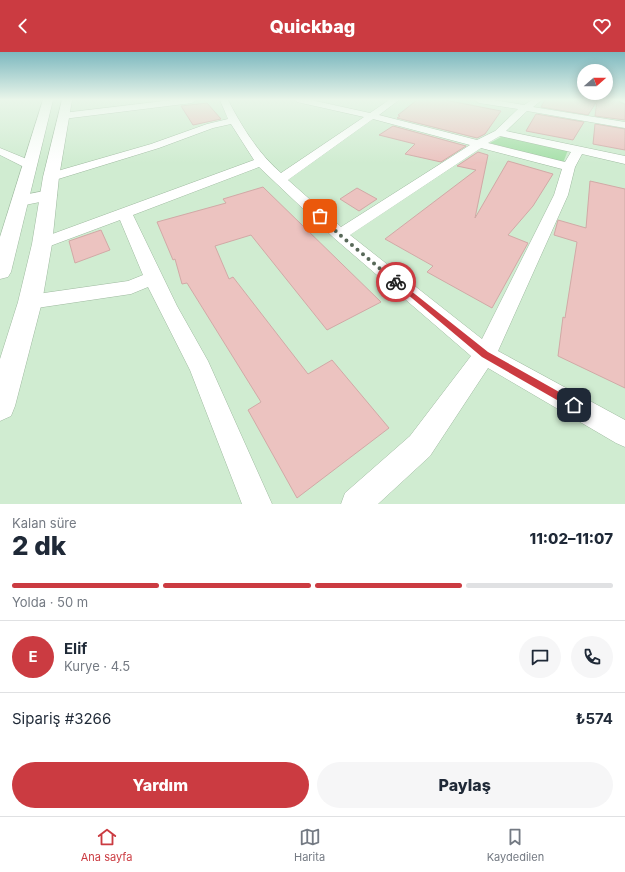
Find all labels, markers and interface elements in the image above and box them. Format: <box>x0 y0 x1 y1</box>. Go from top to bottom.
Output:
icon: back <box>12 15 34 37</box>
icon: heart <box>591 15 613 37</box>
text: Quickbag <box>270 16 355 37</box>
north arrow <box>577 64 613 100</box>
map controls <box>577 64 613 100</box>
pin <box>303 199 337 233</box>
icon: bag <box>309 205 331 227</box>
courier <box>376 262 416 302</box>
icon: bike <box>385 271 407 293</box>
pin <box>557 388 591 422</box>
icon: home <box>563 394 585 416</box>
text: Kalan süre <box>12 515 77 531</box>
text: 11:02–11:07 <box>530 529 613 548</box>
text: 2 dk <box>12 530 66 561</box>
text: Yolda · 50 m <box>12 594 88 610</box>
button: chat <box>519 636 561 678</box>
button: phone <box>571 636 613 678</box>
text: Elif <box>64 639 87 658</box>
text: E <box>28 647 38 666</box>
text: Kurye · 4.5 <box>64 658 130 674</box>
text: Sipariş #3266 <box>12 709 111 728</box>
text: ₺574 <box>576 709 613 728</box>
button: Yardım <box>12 762 309 808</box>
button: Paylaş <box>317 762 613 808</box>
tab: Ana sayfa <box>81 826 132 864</box>
tab: Harita <box>294 826 325 864</box>
tab: Kaydedilen <box>487 826 544 864</box>

